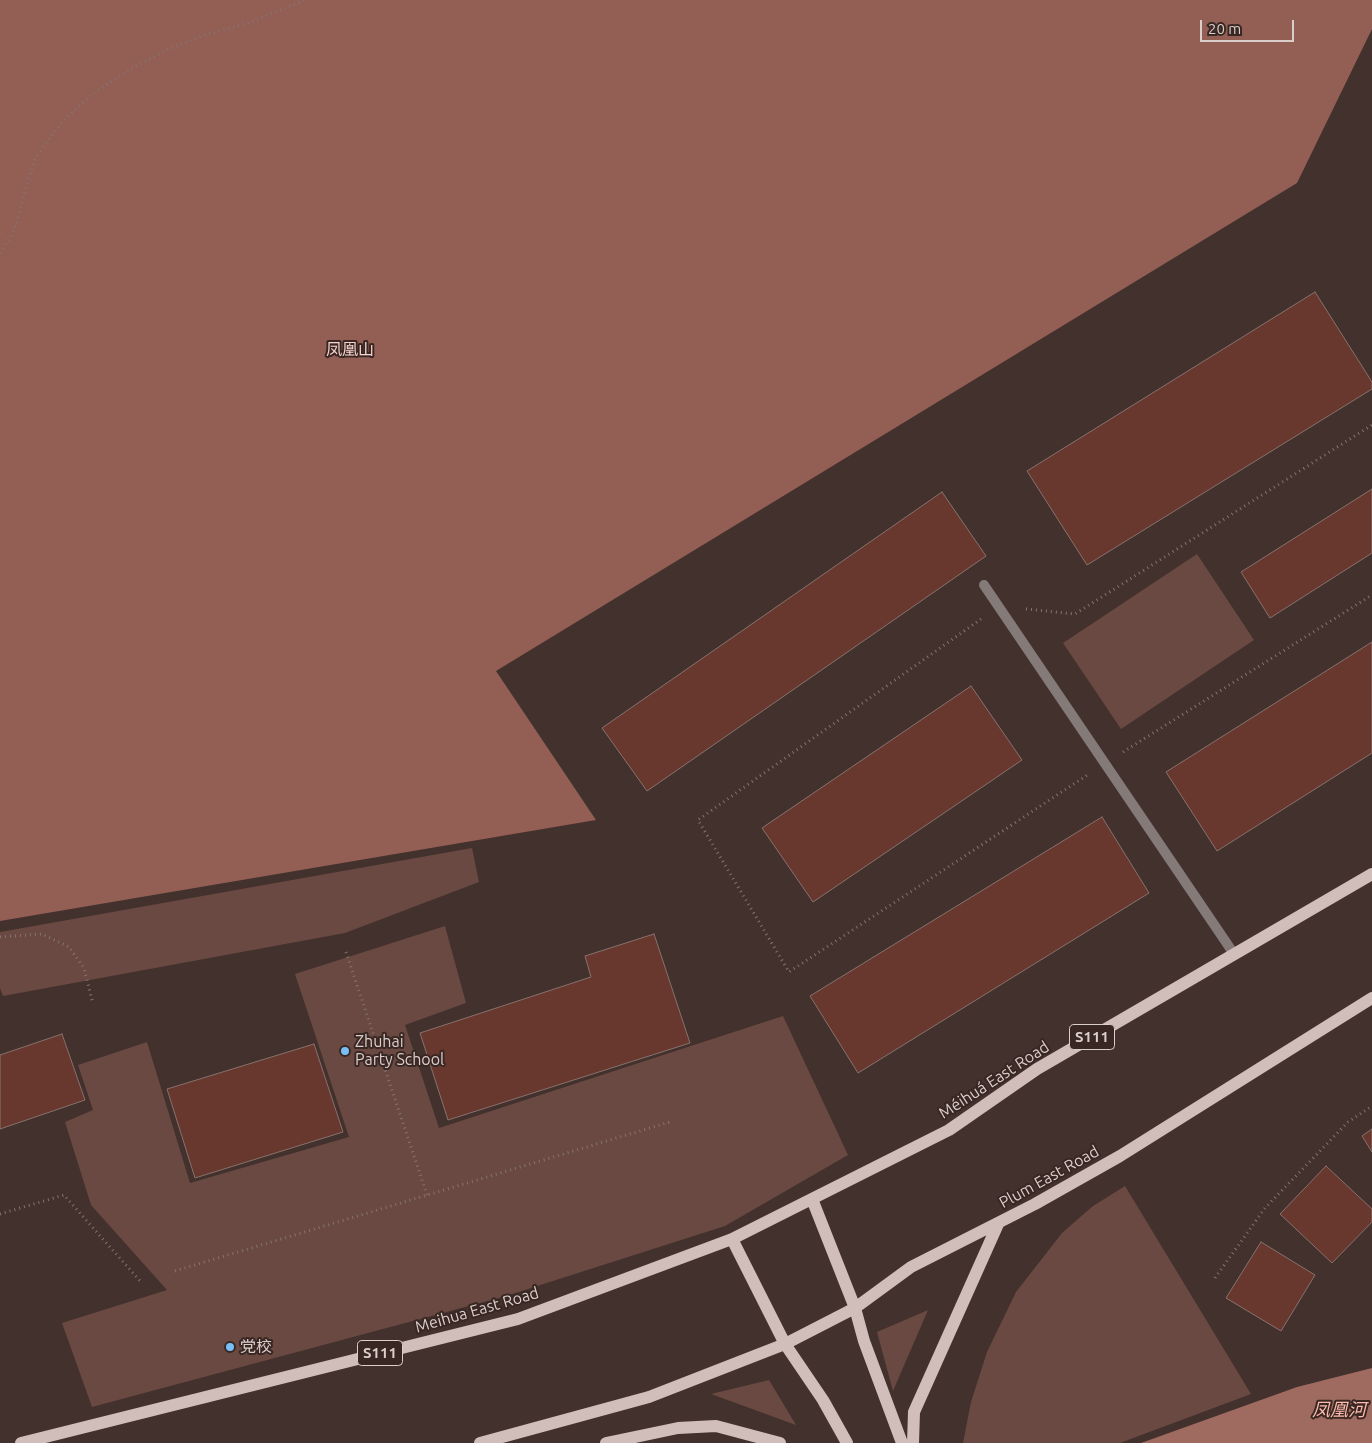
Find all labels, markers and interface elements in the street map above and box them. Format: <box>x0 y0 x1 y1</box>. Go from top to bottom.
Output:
scale bar <box>1202 10 1296 42</box>
text: 20 m <box>1208 20 1241 37</box>
park label: 凤凰山 <box>326 340 374 360</box>
road number: S111 <box>1070 1024 1114 1050</box>
place label: Zhuhai Party School <box>355 1032 444 1070</box>
street label: Méihuá East Road <box>935 1037 1053 1123</box>
marker: Zhuhai Party School <box>339 1045 351 1057</box>
street label: Plum East Road <box>996 1142 1102 1212</box>
street label: Meihua East Road <box>413 1283 541 1337</box>
place label: 党校 <box>240 1337 272 1357</box>
road number: S111 <box>358 1340 402 1366</box>
marker: 党校 <box>224 1341 236 1353</box>
water label: 凤凰河 <box>1312 1399 1366 1421</box>

